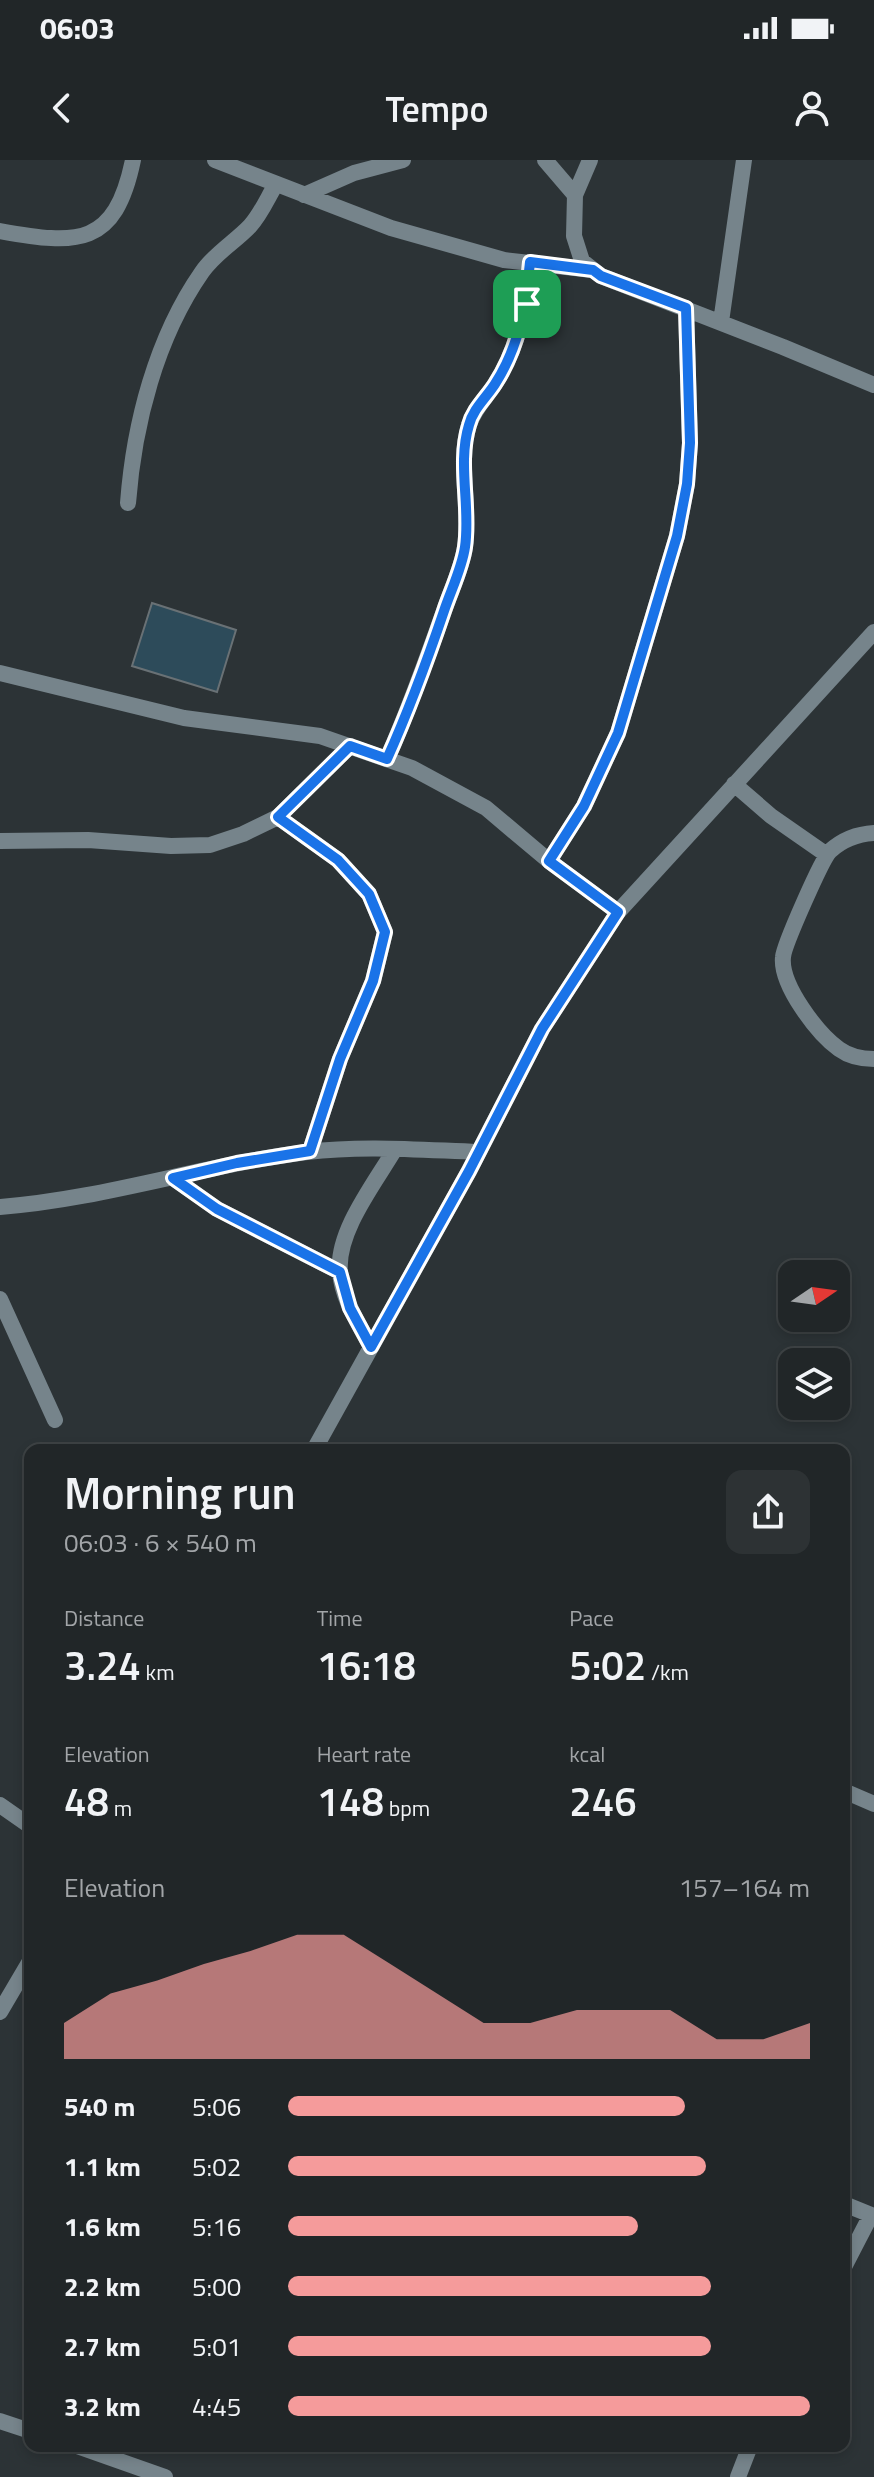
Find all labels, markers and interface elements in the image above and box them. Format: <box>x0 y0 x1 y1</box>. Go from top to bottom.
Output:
text: 06:03 <box>40 5 115 51</box>
text: Tempo <box>386 81 488 136</box>
icon: back <box>40 86 84 130</box>
icon: person <box>790 86 834 130</box>
pin <box>493 270 561 338</box>
icon: arrive <box>505 282 549 326</box>
north arrow <box>778 1260 850 1332</box>
map controls <box>778 1260 850 1420</box>
button: layers <box>778 1348 850 1420</box>
text: Morning run <box>64 1459 296 1526</box>
button: share <box>726 1470 810 1554</box>
text: 06:03 · 6 × 540 m <box>64 1523 257 1562</box>
text: Distance <box>64 1601 144 1635</box>
text: Time <box>317 1601 363 1635</box>
text: Pace <box>569 1601 614 1635</box>
text: 3.24 <box>64 1635 141 1696</box>
text: 16:18 <box>317 1635 416 1696</box>
text: 5:02 <box>569 1635 646 1696</box>
text: km <box>141 1655 175 1689</box>
text: /km <box>646 1655 689 1689</box>
text: Elevation <box>64 1737 150 1771</box>
text: Heart rate <box>317 1737 411 1771</box>
text: kcal <box>569 1737 605 1771</box>
text: 48 <box>64 1771 109 1832</box>
text: 148 <box>317 1771 384 1832</box>
text: 246 <box>569 1771 637 1832</box>
text: m <box>109 1791 132 1825</box>
text: bpm <box>384 1791 430 1825</box>
text: Elevation <box>64 1868 165 1907</box>
text: 157–164 m <box>679 1868 810 1907</box>
text: 540 m <box>64 2087 135 2126</box>
text: 5:06 <box>192 2087 241 2126</box>
text: 1.1 km <box>64 2147 141 2186</box>
text: 5:02 <box>192 2147 241 2186</box>
text: 1.6 km <box>64 2207 141 2246</box>
text: 5:16 <box>192 2207 241 2246</box>
text: 2.2 km <box>64 2267 141 2306</box>
text: 5:00 <box>192 2267 241 2306</box>
text: 2.7 km <box>64 2327 141 2366</box>
text: 5:01 <box>192 2327 241 2366</box>
text: 3.2 km <box>64 2387 141 2426</box>
text: 4:45 <box>192 2387 241 2426</box>

